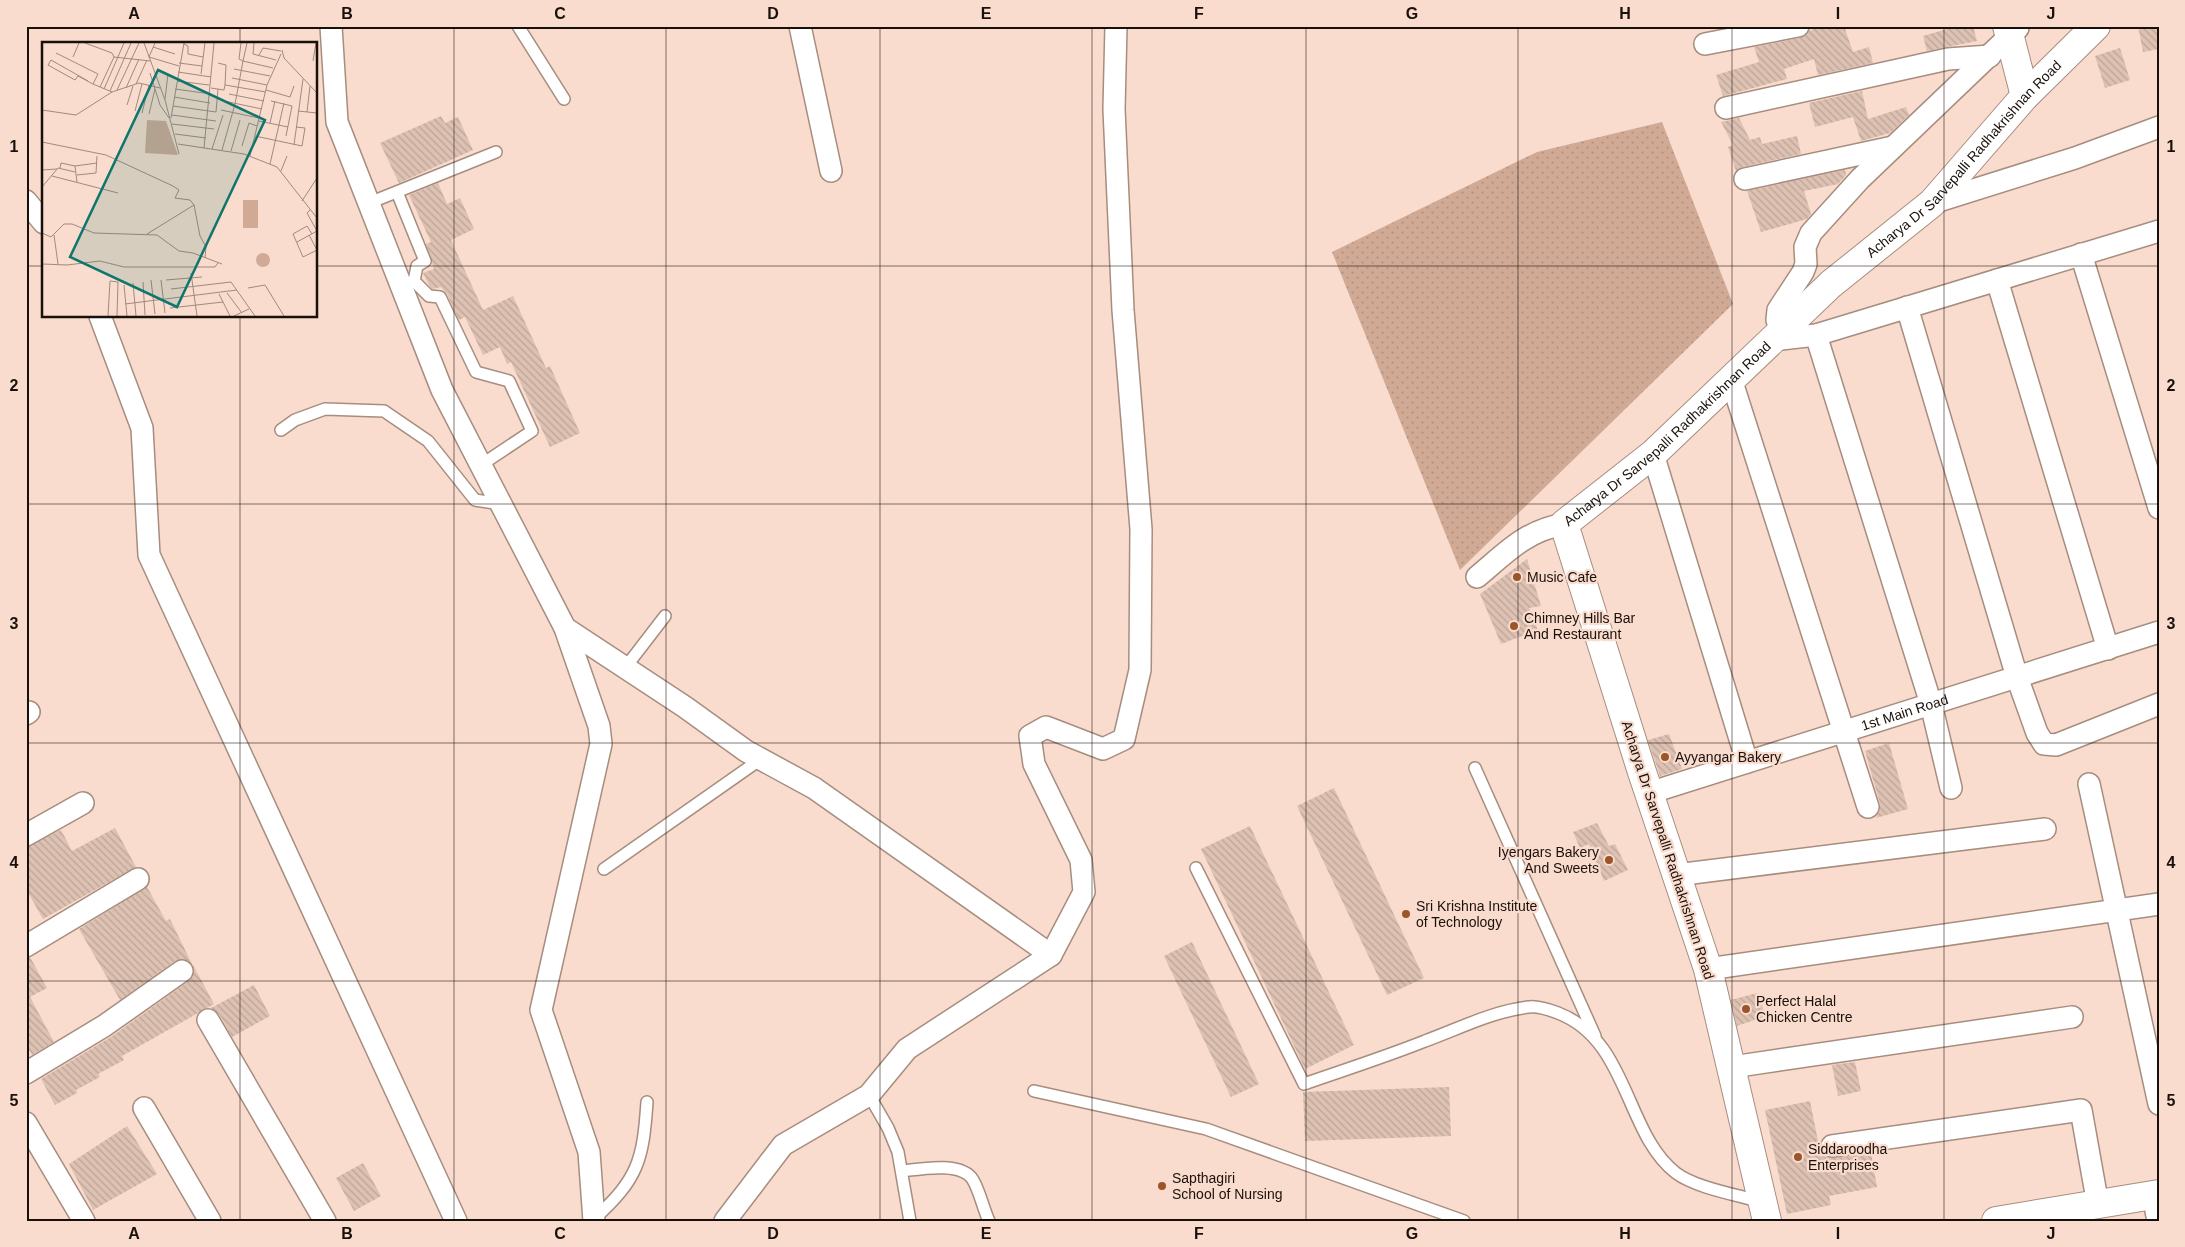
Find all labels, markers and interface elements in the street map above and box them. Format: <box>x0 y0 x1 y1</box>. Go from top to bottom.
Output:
text: A <box>128 5 140 22</box>
text: B <box>341 5 353 22</box>
text: C <box>554 5 566 22</box>
text: D <box>767 5 779 22</box>
text: E <box>981 5 992 22</box>
text: F <box>1194 5 1204 22</box>
text: G <box>1406 5 1418 22</box>
text: H <box>1619 5 1631 22</box>
text: I <box>1836 5 1840 22</box>
text: J <box>2047 5 2055 22</box>
inset map <box>42 42 318 318</box>
street label: Acharya Dr Sarvepalli Radhakrishnan Road <box>1863 57 2064 261</box>
text: 1 <box>10 138 19 155</box>
text: 1 <box>2167 138 2176 155</box>
street label: Acharya Dr Sarvepalli Radhakrishnan Road <box>1561 338 1774 529</box>
text: 2 <box>10 377 19 394</box>
text: 2 <box>2167 377 2176 394</box>
place label: Music Cafe <box>1527 569 1597 585</box>
marker: Music Cafe <box>1511 571 1523 583</box>
place label: Chimney Hills Bar And Restaurant <box>1524 610 1636 642</box>
text: 3 <box>10 615 19 632</box>
text: 3 <box>2167 615 2176 632</box>
marker: Chimney Hills Bar And Restaurant <box>1508 620 1520 632</box>
street label: 1st Main Road <box>1859 691 1950 734</box>
street label: Acharya Dr Sarvepalli Radhakrishnan Road <box>1619 719 1717 981</box>
place label: Ayyangar Bakery <box>1675 749 1781 765</box>
marker: Ayyangar Bakery <box>1659 751 1671 763</box>
place label: Iyengars Bakery And Sweets <box>1498 844 1599 876</box>
text: 4 <box>10 854 19 871</box>
marker: Iyengars Bakery And Sweets <box>1603 854 1615 866</box>
text: 4 <box>2167 854 2176 871</box>
place label: Sri Krishna Institute of Technology <box>1416 898 1538 930</box>
marker: Sri Krishna Institute of Technology <box>1400 908 1412 920</box>
place label: Perfect Halal Chicken Centre <box>1756 993 1853 1025</box>
marker: Perfect Halal Chicken Centre <box>1740 1003 1752 1015</box>
text: 5 <box>10 1092 19 1109</box>
text: 5 <box>2167 1092 2176 1109</box>
place label: Siddaroodha Enterprises <box>1808 1141 1888 1173</box>
marker: Siddaroodha Enterprises <box>1792 1151 1804 1163</box>
place label: Sapthagiri School of Nursing <box>1172 1170 1283 1202</box>
marker: Sapthagiri School of Nursing <box>1156 1180 1168 1192</box>
text: A <box>128 1225 140 1242</box>
text: B <box>341 1225 353 1242</box>
text: C <box>554 1225 566 1242</box>
text: D <box>767 1225 779 1242</box>
text: E <box>981 1225 992 1242</box>
text: F <box>1194 1225 1204 1242</box>
text: G <box>1406 1225 1418 1242</box>
text: H <box>1619 1225 1631 1242</box>
text: I <box>1836 1225 1840 1242</box>
text: J <box>2047 1225 2055 1242</box>

